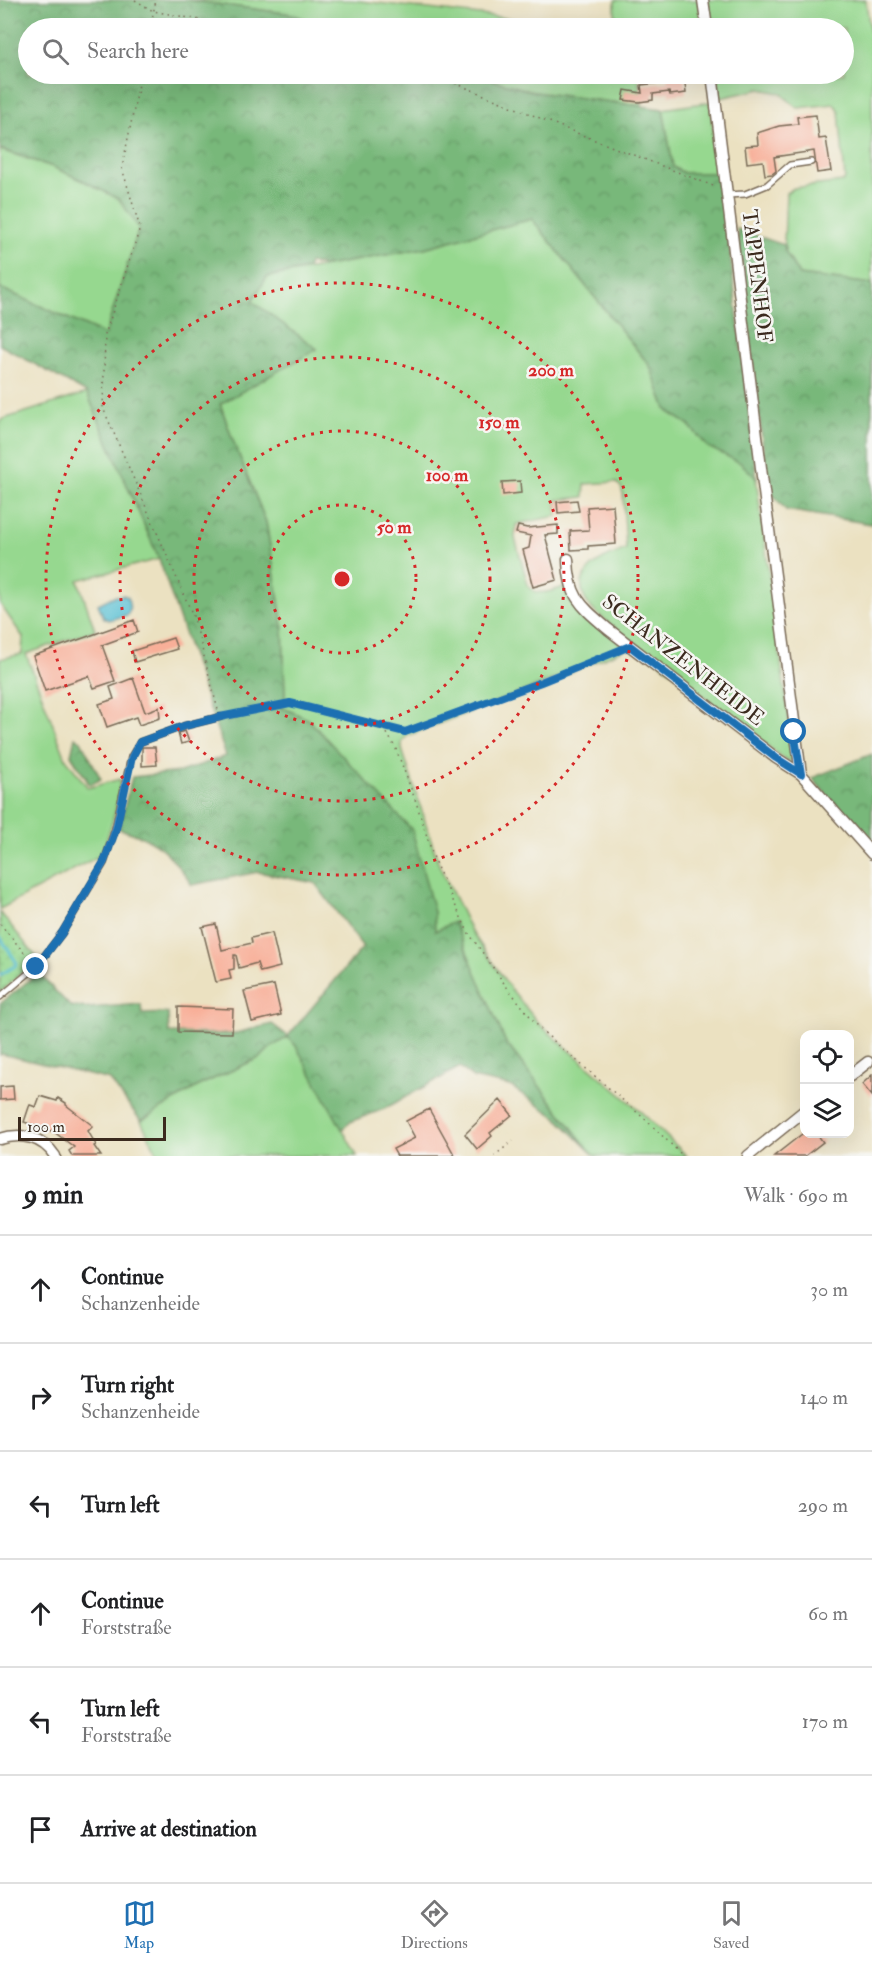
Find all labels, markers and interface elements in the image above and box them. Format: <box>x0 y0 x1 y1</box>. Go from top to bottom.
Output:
search box <box>18 18 854 84</box>
icon: search <box>39 35 72 68</box>
text: Search here <box>87 37 189 65</box>
street label: TAPPENHOF <box>735 208 779 344</box>
text: 200 m <box>528 359 575 382</box>
text: 150 m <box>478 411 521 434</box>
text: 100 m <box>426 464 469 487</box>
text: 50 m <box>377 516 412 539</box>
centre of rings <box>332 569 352 589</box>
street label: SCHANZENHEIDE <box>596 588 770 732</box>
route start <box>780 718 806 744</box>
route end <box>22 953 48 979</box>
map controls <box>800 1030 854 1138</box>
button: locate <box>800 1030 854 1084</box>
button: layers <box>800 1084 854 1138</box>
scale bar <box>18 1114 166 1142</box>
text: 100 m <box>27 1117 65 1137</box>
text: 9 min <box>24 1179 83 1211</box>
text: Walk · 690 m <box>744 1183 848 1208</box>
text: Continue <box>81 1263 164 1291</box>
icon: ahead <box>24 1273 57 1306</box>
text: 30 m <box>810 1277 848 1302</box>
text: Schanzenheide <box>81 1291 200 1316</box>
text: Turn right <box>81 1371 174 1399</box>
icon: right <box>24 1381 57 1414</box>
text: 140 m <box>800 1385 848 1410</box>
text: Schanzenheide <box>81 1399 200 1424</box>
icon: left <box>24 1489 57 1522</box>
text: Turn left <box>81 1491 160 1519</box>
text: 290 m <box>798 1493 848 1518</box>
text: Continue <box>81 1587 164 1615</box>
icon: ahead <box>24 1597 57 1630</box>
text: 60 m <box>808 1601 848 1626</box>
text: Forststraße <box>81 1615 172 1640</box>
text: Turn left <box>81 1695 160 1723</box>
icon: left <box>24 1705 57 1738</box>
text: 170 m <box>802 1709 848 1734</box>
text: Forststraße <box>81 1723 172 1748</box>
icon: arrive <box>24 1813 57 1846</box>
text: Arrive at destination <box>81 1815 257 1843</box>
tab: Map <box>123 1897 156 1953</box>
tab: Directions <box>401 1897 468 1953</box>
tab: Saved <box>713 1897 749 1953</box>

